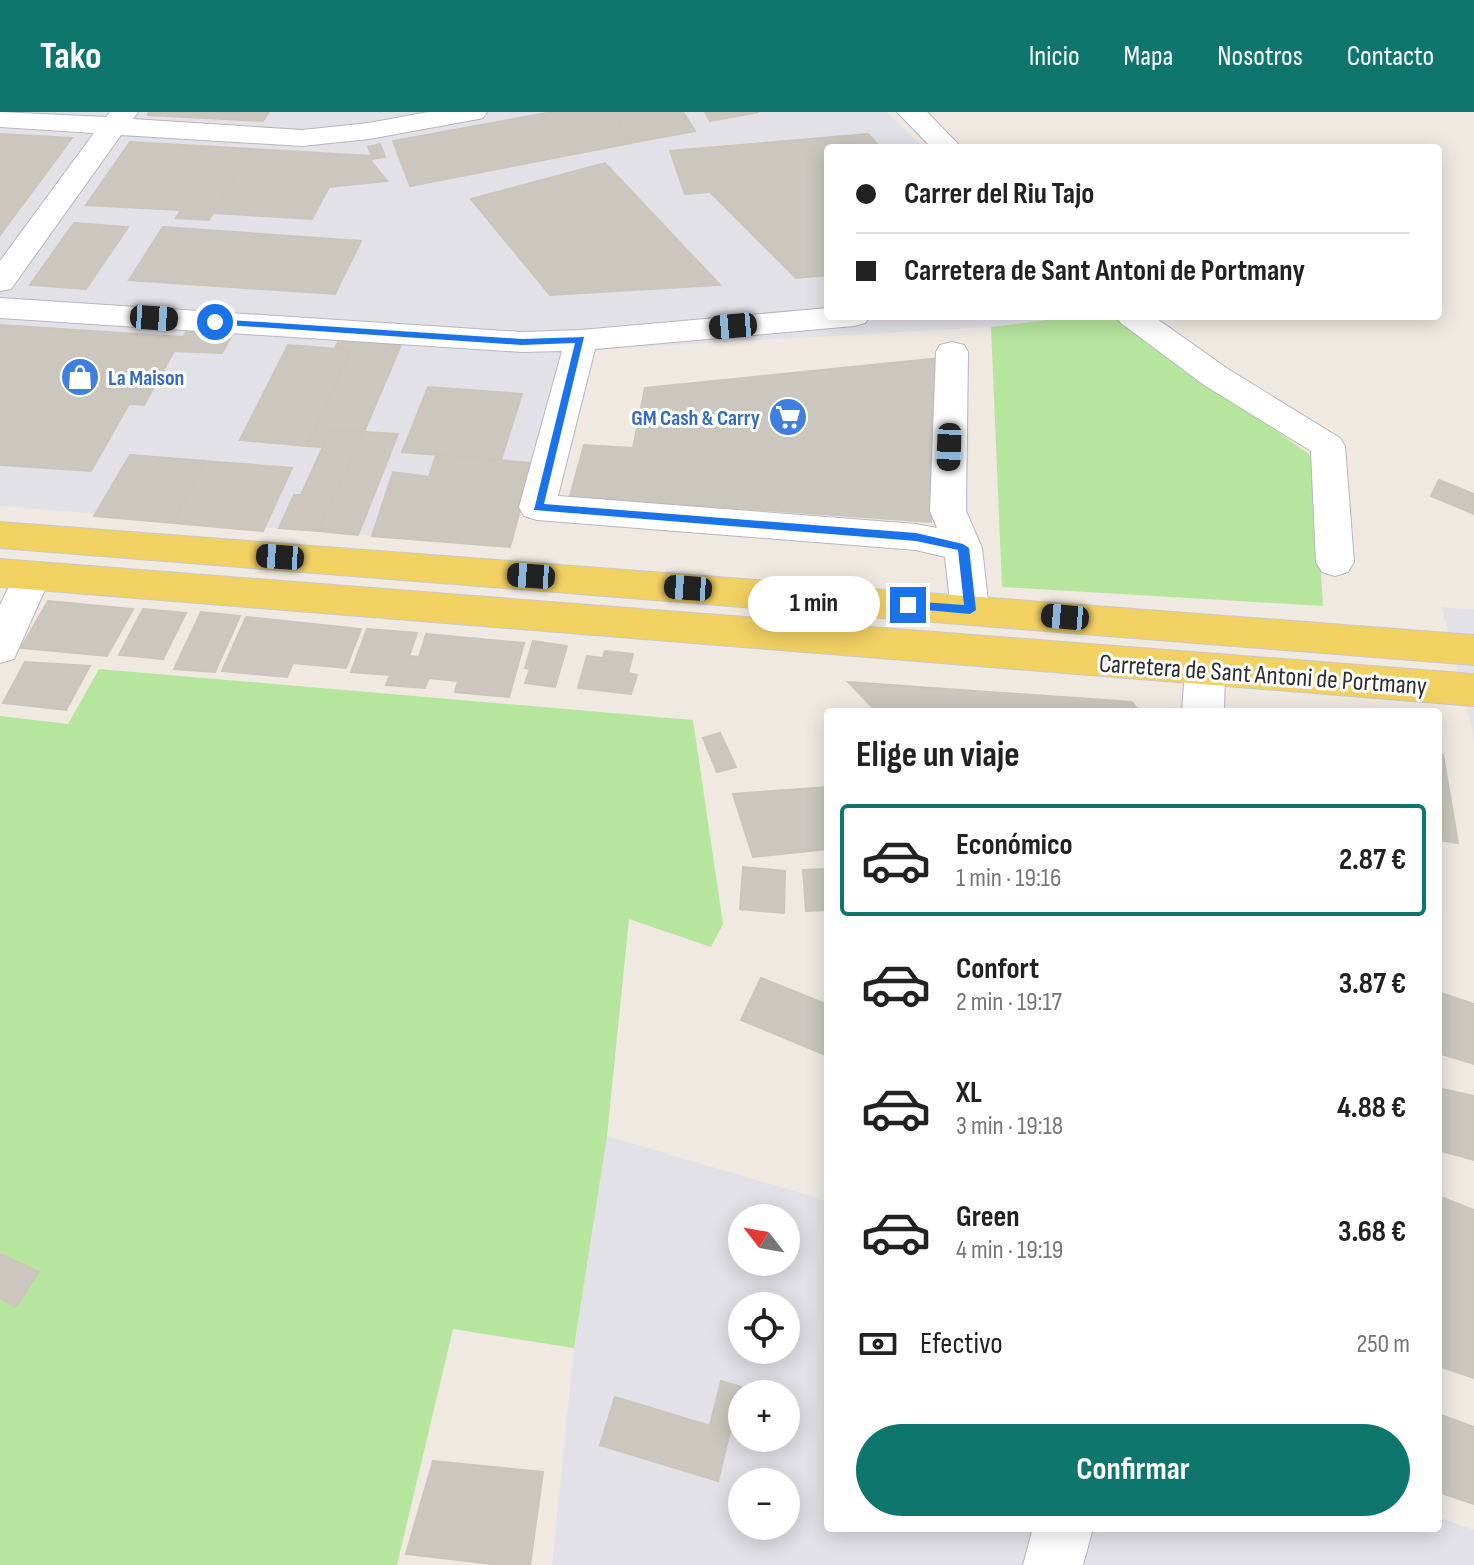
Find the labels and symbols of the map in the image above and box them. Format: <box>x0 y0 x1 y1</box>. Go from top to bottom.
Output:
car <box>129 304 179 332</box>
route start <box>197 304 233 340</box>
car <box>708 312 758 340</box>
shop icon: La Maison <box>59 356 101 398</box>
place label: La Maison <box>108 365 184 392</box>
supermarket icon: GM Cash & Carry <box>767 396 809 438</box>
place label: GM Cash & Carry <box>631 405 760 432</box>
car <box>936 423 962 471</box>
car <box>255 543 305 571</box>
car <box>506 562 556 590</box>
car <box>663 574 713 602</box>
callout: 1 min <box>748 577 880 633</box>
route end <box>890 587 926 623</box>
car <box>1040 603 1090 631</box>
street label: Carretera de Sant Antoni de Portmany <box>1098 649 1428 702</box>
north arrow <box>728 1204 800 1276</box>

